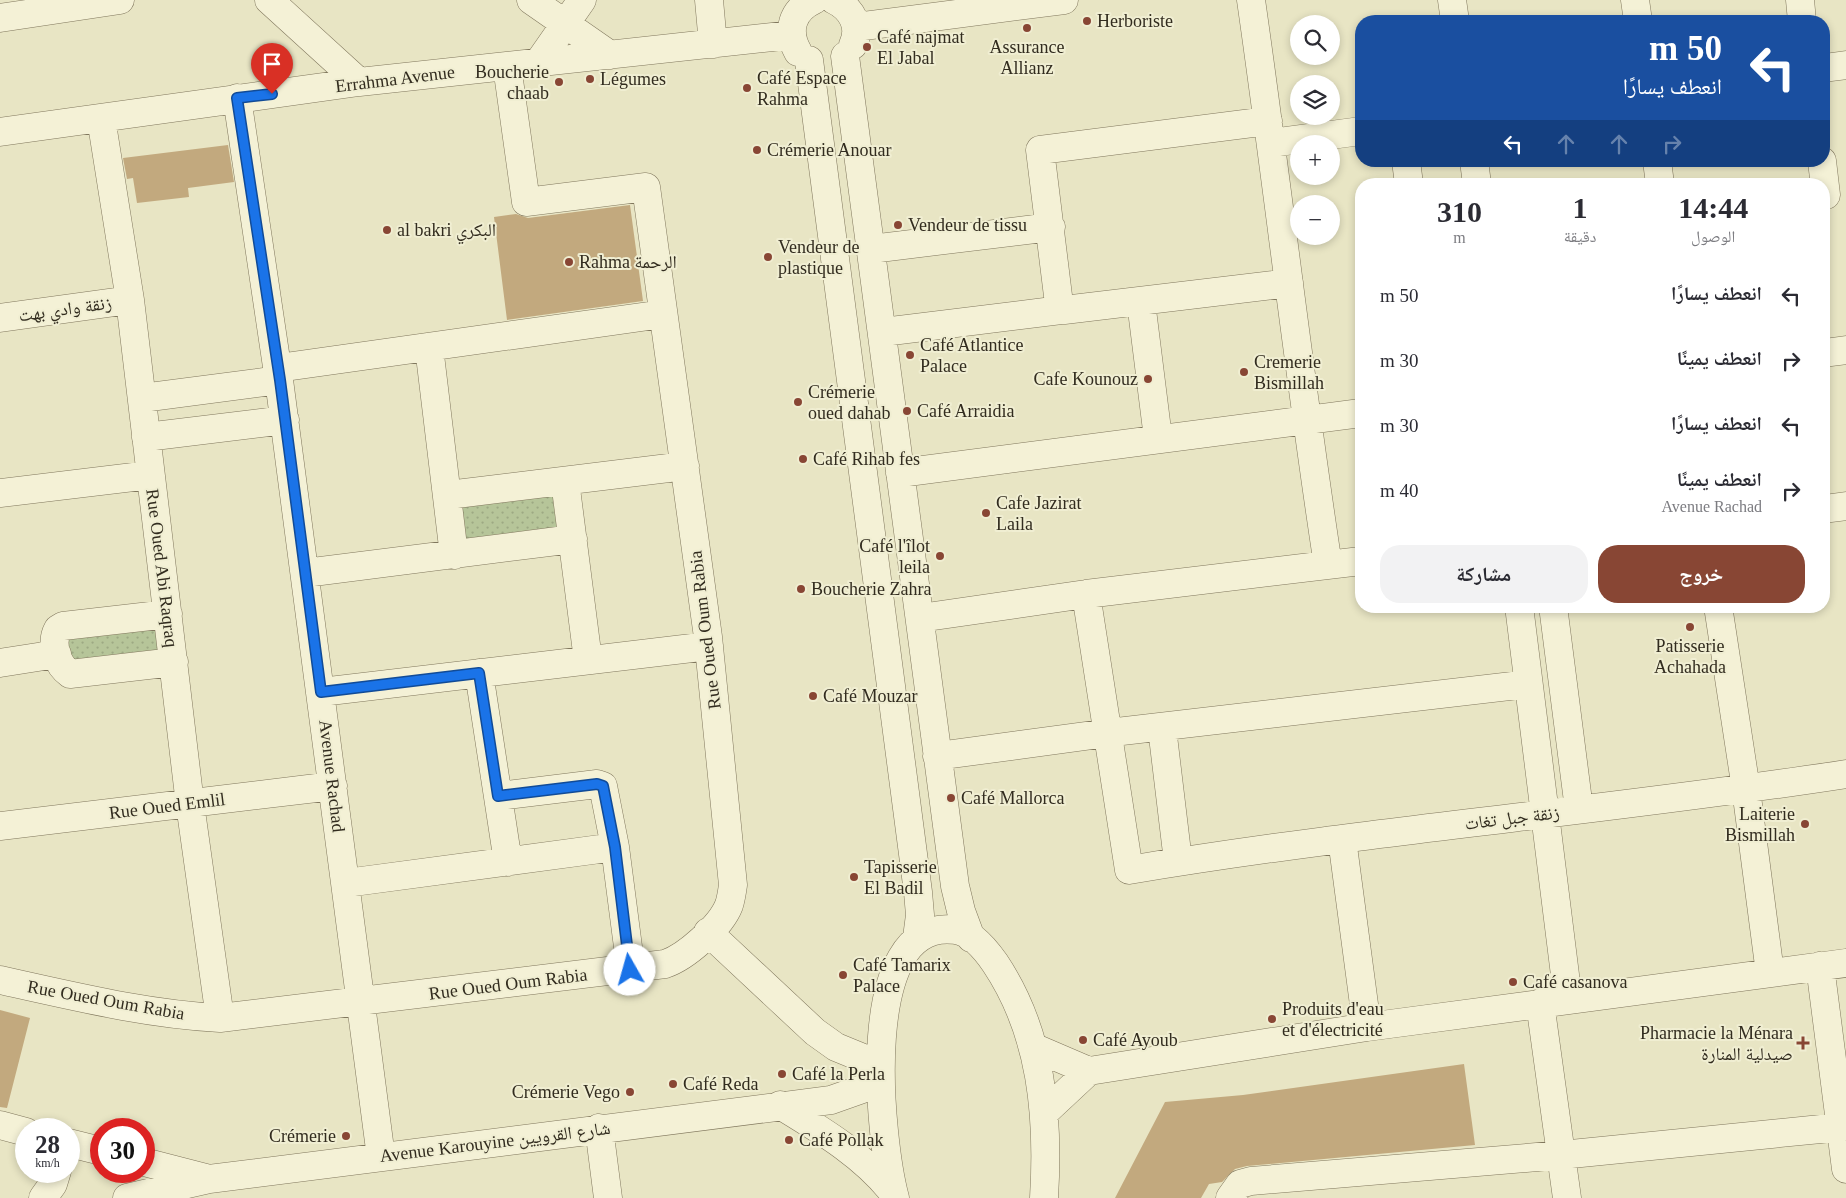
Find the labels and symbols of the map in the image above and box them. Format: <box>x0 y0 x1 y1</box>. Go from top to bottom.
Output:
place label: Herboriste <box>1097 11 1173 31</box>
marker: Herboriste <box>1081 15 1093 27</box>
marker: Assurance Allianz <box>1021 22 1033 34</box>
place label: Café najmat El Jabal <box>877 27 964 68</box>
place label: Assurance Allianz <box>990 37 1064 78</box>
marker: Café najmat El Jabal <box>861 41 873 53</box>
pin <box>251 43 293 94</box>
street label: Errahma Avenue <box>334 62 456 96</box>
place label: Boucherie chaab <box>475 62 549 103</box>
place label: Café Espace Rahma <box>757 68 846 109</box>
place label: Légumes <box>600 69 666 89</box>
marker: Légumes <box>584 73 596 85</box>
marker: Boucherie chaab <box>553 76 565 88</box>
marker: Café Espace Rahma <box>741 82 753 94</box>
place label: Crémerie Anouar <box>767 140 891 160</box>
marker: Crémerie Anouar <box>751 144 763 156</box>
place label: Vendeur de tissu <box>908 215 1027 235</box>
marker: Vendeur de tissu <box>892 219 904 231</box>
place label: al bakri البكري <box>397 220 496 245</box>
marker: al bakri البكري <box>381 224 393 236</box>
place label: Vendeur de plastique <box>778 237 859 278</box>
marker: Vendeur de plastique <box>762 251 774 263</box>
place label: Rahma الرحمة <box>579 252 677 272</box>
marker: Rahma الرحمة <box>563 256 575 268</box>
street label: زنقة وادي بهت <box>17 293 114 330</box>
place label: Café Atlantice Palace <box>920 335 1023 376</box>
marker: Café Atlantice Palace <box>904 349 916 361</box>
place label: Cremerie Bismillah <box>1254 352 1324 393</box>
marker: Cremerie Bismillah <box>1238 366 1250 378</box>
place label: Cafe Kounouz <box>1034 369 1138 389</box>
marker: Cafe Kounouz <box>1142 373 1154 385</box>
place label: Crémerie oued dahab <box>808 382 890 423</box>
marker: Crémerie oued dahab <box>792 396 804 408</box>
place label: Café Arraidia <box>917 401 1014 421</box>
marker: Café Arraidia <box>901 405 913 417</box>
place label: Café Rihab fes <box>813 449 920 469</box>
marker: Café Rihab fes <box>797 453 809 465</box>
street label: Rue Oued Abi Raqraq <box>142 488 182 648</box>
place label: Cafe Jazirat Laila <box>996 493 1081 534</box>
marker: Cafe Jazirat Laila <box>980 507 992 519</box>
place label: Café l'îlot leila <box>859 536 930 577</box>
street label: Rue Oued Oum Rabia <box>685 550 725 710</box>
marker: Café l'îlot leila <box>934 550 946 562</box>
place label: Boucherie Zahra <box>811 579 931 599</box>
marker: Boucherie Zahra <box>795 583 807 595</box>
marker: Patisserie Achahada <box>1684 621 1696 633</box>
place label: Patisserie Achahada <box>1654 636 1726 677</box>
place label: Café Mouzar <box>823 686 917 706</box>
marker: Café Mouzar <box>807 690 819 702</box>
street label: Avenue Rachad <box>315 719 349 833</box>
place label: Café Mallorca <box>961 788 1064 808</box>
street label: Rue Oued Emlil <box>108 789 226 823</box>
marker: Café Mallorca <box>945 792 957 804</box>
street label: زنقة جبل تغات <box>1463 802 1561 835</box>
place label: Laiterie Bismillah <box>1725 804 1795 845</box>
marker: Laiterie Bismillah <box>1799 818 1811 830</box>
place label: Tapisserie El Badil <box>864 857 937 898</box>
marker: Tapisserie El Badil <box>848 871 860 883</box>
position arrow <box>603 943 655 995</box>
place label: Café Tamarix Palace <box>853 955 951 996</box>
street label: Rue Oued Oum Rabia <box>428 964 588 1004</box>
marker: Café Tamarix Palace <box>837 969 849 981</box>
place label: Café casanova <box>1523 972 1627 992</box>
street label: Rue Oued Oum Rabia <box>26 976 186 1024</box>
marker: Café casanova <box>1507 976 1519 988</box>
place label: Produits d'eau et d'électricité <box>1282 999 1384 1040</box>
marker: Produits d'eau et d'électricité <box>1266 1013 1278 1025</box>
place label: Pharmacie la Ménara صيدلية المنارة <box>1640 1023 1793 1064</box>
place label: Café Ayoub <box>1093 1030 1178 1050</box>
marker: Café Ayoub <box>1077 1034 1089 1046</box>
marker: Pharmacie la Ménara صيدلية المنارة <box>1797 1037 1809 1049</box>
place label: Café la Perla <box>792 1064 885 1084</box>
marker: Café la Perla <box>776 1068 788 1080</box>
place label: Café Reda <box>683 1074 758 1094</box>
marker: Café Reda <box>667 1078 679 1090</box>
place label: Crémerie Vego <box>512 1082 620 1102</box>
marker: Crémerie Vego <box>624 1086 636 1098</box>
speed limit sign: 30 <box>90 1118 155 1183</box>
street label: Avenue Karouyine شارع القرويين <box>378 1118 612 1167</box>
place label: Crémerie <box>269 1126 336 1146</box>
marker: Crémerie <box>340 1130 352 1142</box>
place label: Café Pollak <box>799 1130 883 1150</box>
marker: Café Pollak <box>783 1134 795 1146</box>

